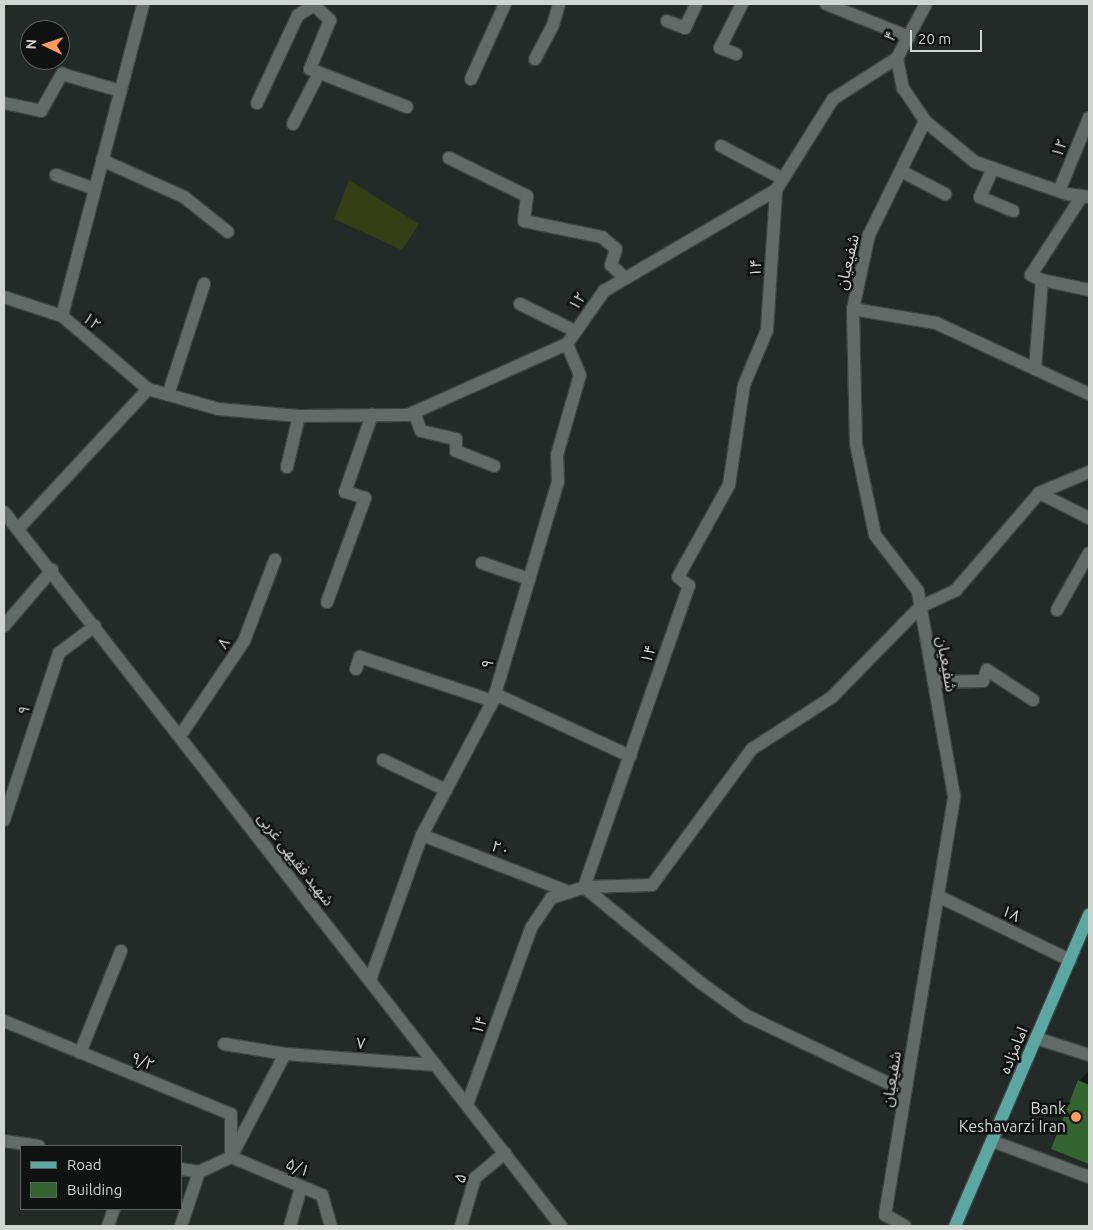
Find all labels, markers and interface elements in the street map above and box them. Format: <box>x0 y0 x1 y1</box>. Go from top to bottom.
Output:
north arrow <box>20 20 70 70</box>
scale bar <box>913 20 986 52</box>
street label: ۴ <box>879 27 901 45</box>
text: 20 m <box>918 30 951 47</box>
text: N <box>23 39 39 50</box>
street label: ۱۲ <box>1047 136 1071 160</box>
street label: شفیعیان <box>831 232 863 292</box>
street label: ۱۴ <box>745 258 765 278</box>
street label: ۱۲ <box>564 288 590 314</box>
street label: ۱۲ <box>79 308 105 334</box>
street label: ۸ <box>212 634 234 652</box>
street label: شفیعیان <box>933 635 961 693</box>
street label: ۱۴ <box>636 642 660 666</box>
street label: ۹ <box>476 657 498 671</box>
street label: ۹ <box>12 703 34 717</box>
street label: شهید فقیهی غربی <box>254 808 338 910</box>
street label: ۲۰ <box>489 836 513 860</box>
street label: ۱۸ <box>999 900 1023 926</box>
street label: ۱۴ <box>467 1013 491 1037</box>
street label: امامزاده <box>995 1024 1031 1076</box>
street label: ۷ <box>356 1033 366 1053</box>
street label: ۹/۲ <box>128 1048 158 1074</box>
street label: شفیعیان <box>877 1050 905 1108</box>
place label: Bank Keshavarzi Iran <box>959 1098 1066 1136</box>
marker: Bank Keshavarzi Iran <box>1070 1111 1082 1123</box>
legend <box>20 1145 182 1210</box>
street label: ۵/۱ <box>283 1153 313 1181</box>
text: Road <box>67 1156 102 1173</box>
street label: ۵ <box>449 1170 471 1186</box>
text: Building <box>67 1181 122 1198</box>

